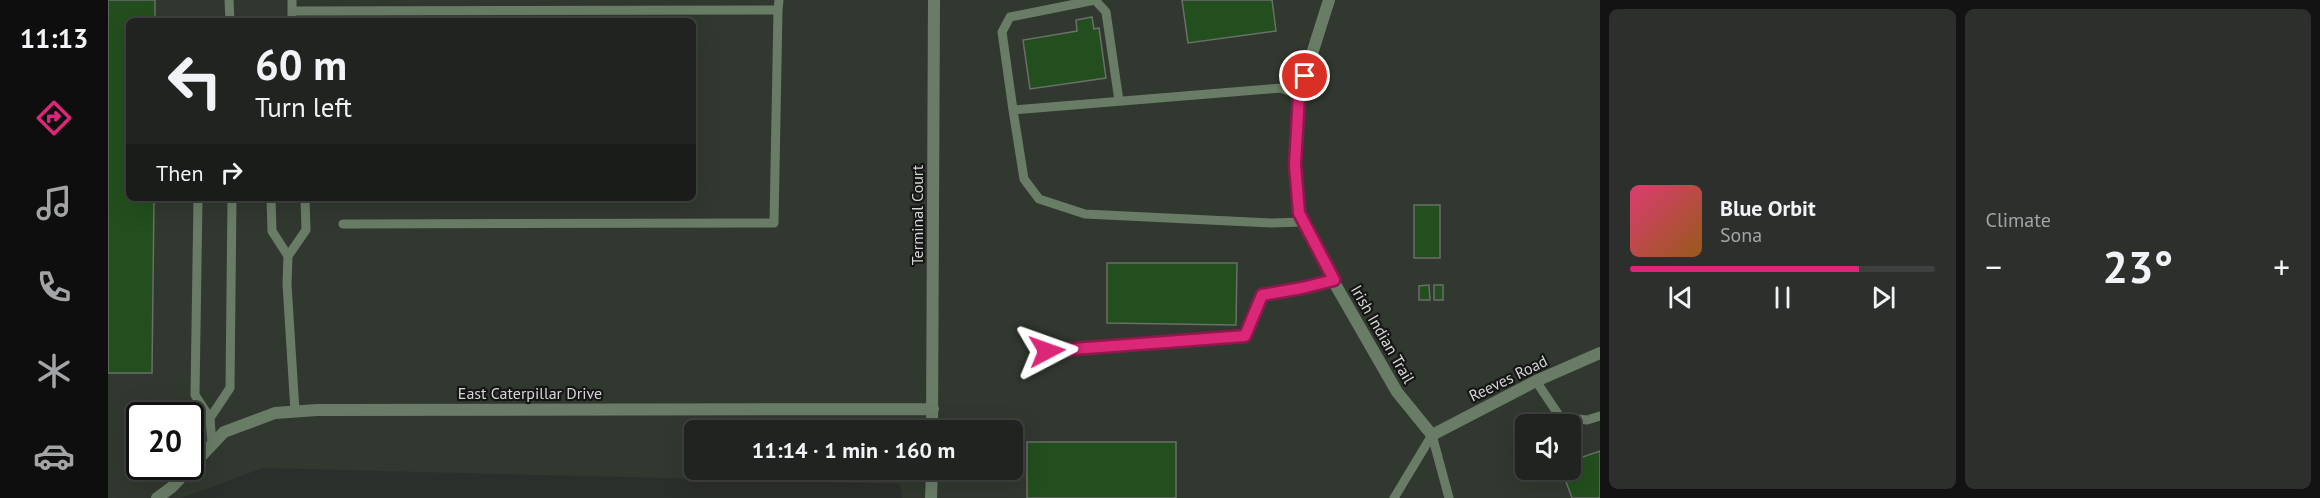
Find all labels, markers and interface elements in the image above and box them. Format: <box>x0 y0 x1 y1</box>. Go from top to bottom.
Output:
text: 11:13 <box>20 21 88 55</box>
text: 60 m <box>255 37 347 92</box>
icon: left <box>156 42 234 120</box>
pin <box>1279 50 1330 101</box>
icon: arrive <box>1288 59 1321 92</box>
text: Turn left <box>255 90 352 124</box>
icon: directions <box>33 97 75 139</box>
icon: right <box>215 156 248 189</box>
text: Then <box>156 159 203 187</box>
street label: Terminal Court <box>907 164 927 265</box>
icon: music <box>33 182 75 224</box>
text: Blue Orbit <box>1720 194 1816 222</box>
text: Climate <box>1986 207 2051 233</box>
text: Sona <box>1720 222 1762 248</box>
text: 23° <box>2102 237 2173 295</box>
text: − <box>1986 245 2002 288</box>
text: + <box>2273 245 2290 288</box>
icon: phone <box>33 266 75 308</box>
street label: Irish Indian Trail <box>1347 281 1419 387</box>
icon: previous <box>1664 281 1697 314</box>
icon: pause <box>1766 281 1799 314</box>
icon: next <box>1867 281 1900 314</box>
position arrow <box>1015 319 1079 383</box>
icon: climate <box>33 350 75 392</box>
street label: Reeves Road <box>1465 350 1551 406</box>
street label: East Caterpillar Drive <box>458 383 602 403</box>
speed limit sign: 20 <box>126 402 204 480</box>
map controls <box>1515 414 1581 480</box>
button: sound <box>1515 414 1581 480</box>
icon: car <box>33 435 75 477</box>
text: 11:14 · 1 min · 160 m <box>752 436 955 464</box>

